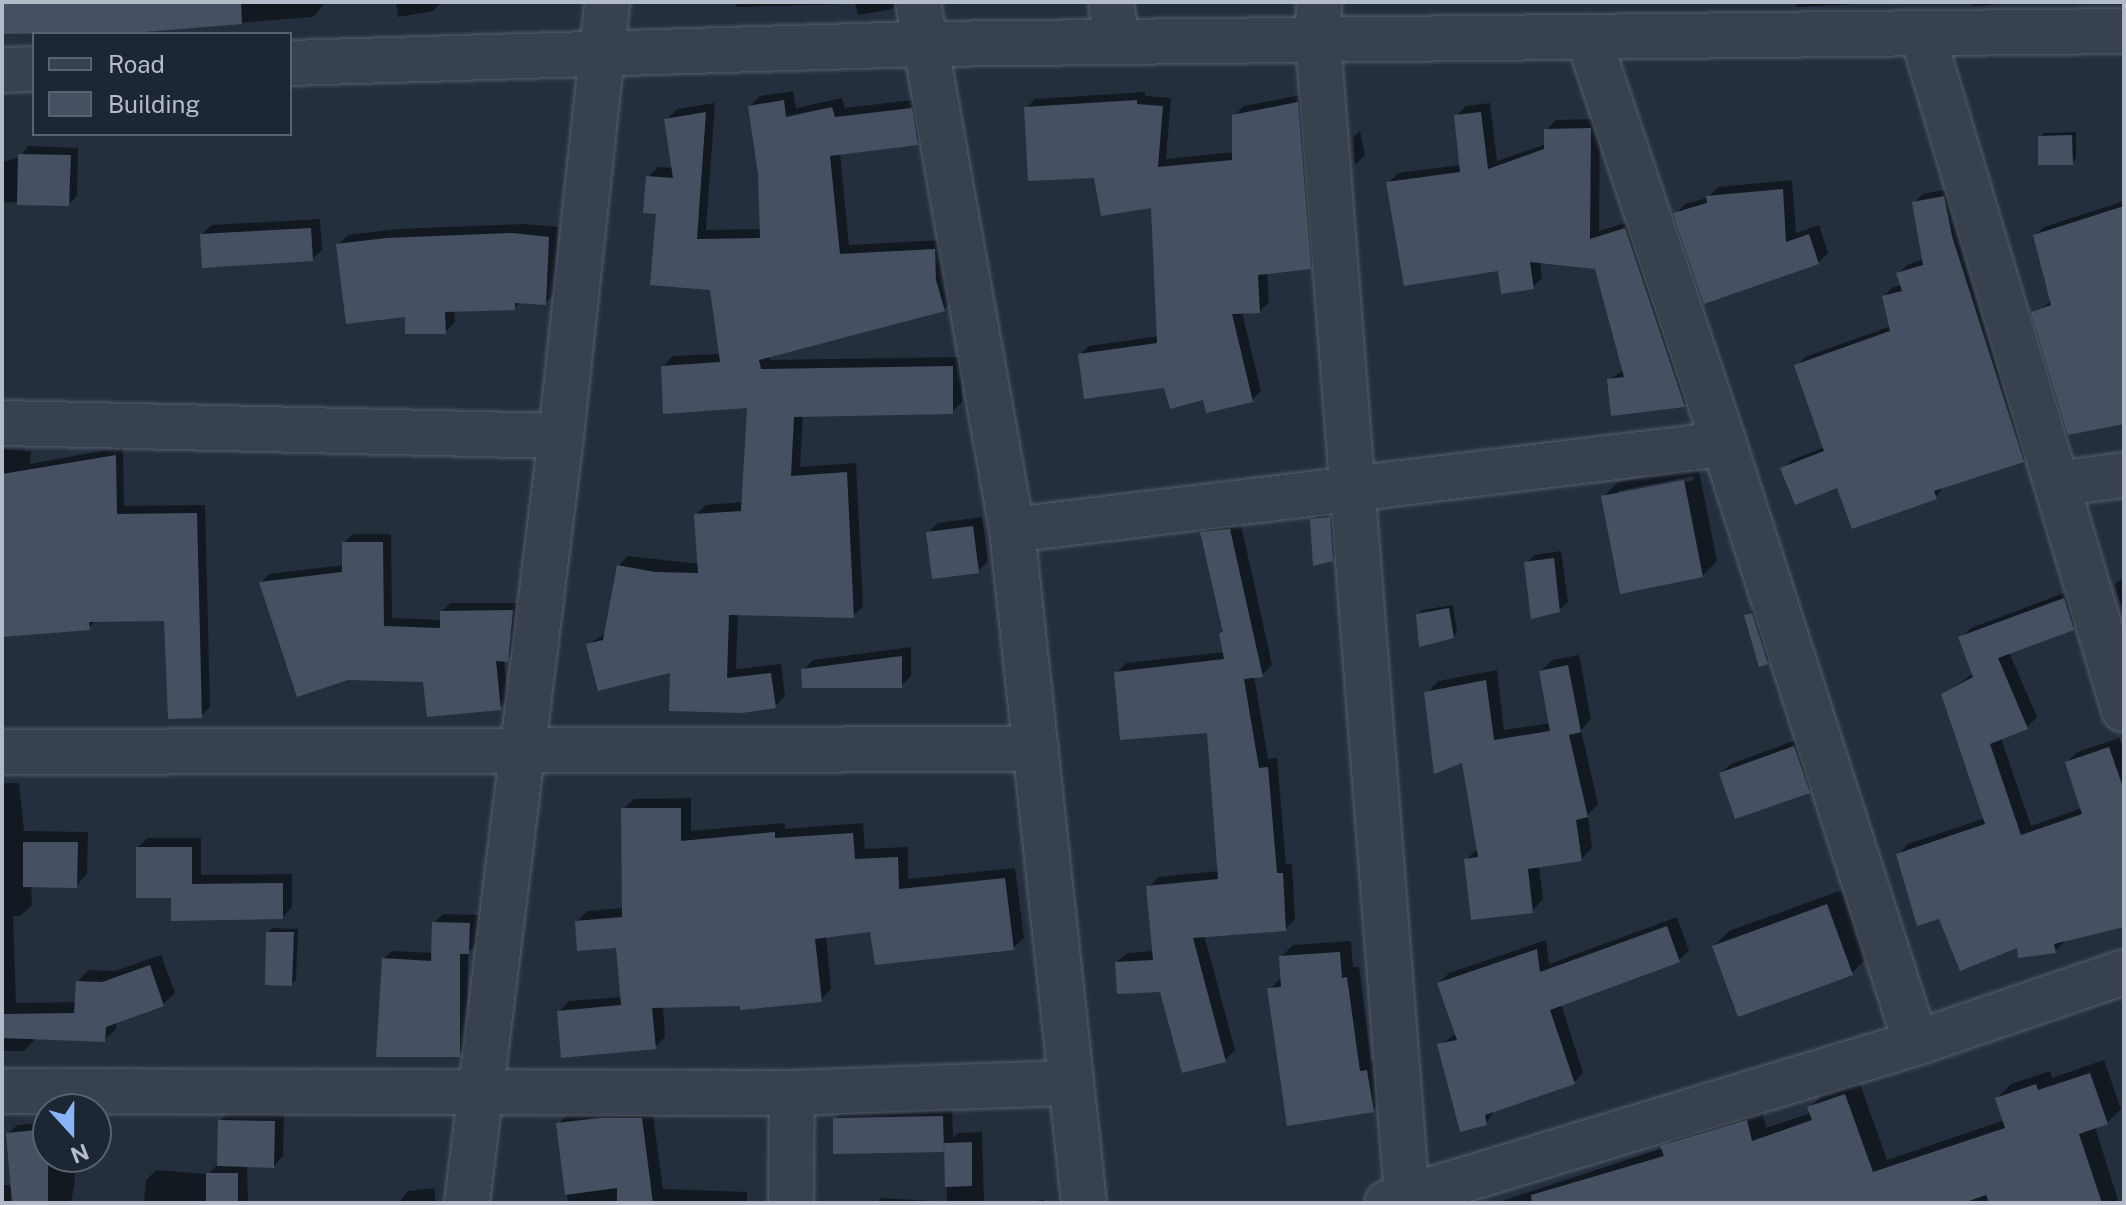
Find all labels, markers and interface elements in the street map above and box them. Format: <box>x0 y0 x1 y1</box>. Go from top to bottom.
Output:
legend <box>32 32 292 136</box>
text: Road <box>108 50 165 78</box>
text: Building <box>108 90 200 118</box>
north arrow <box>32 1093 112 1173</box>
text: N <box>67 1138 93 1169</box>

